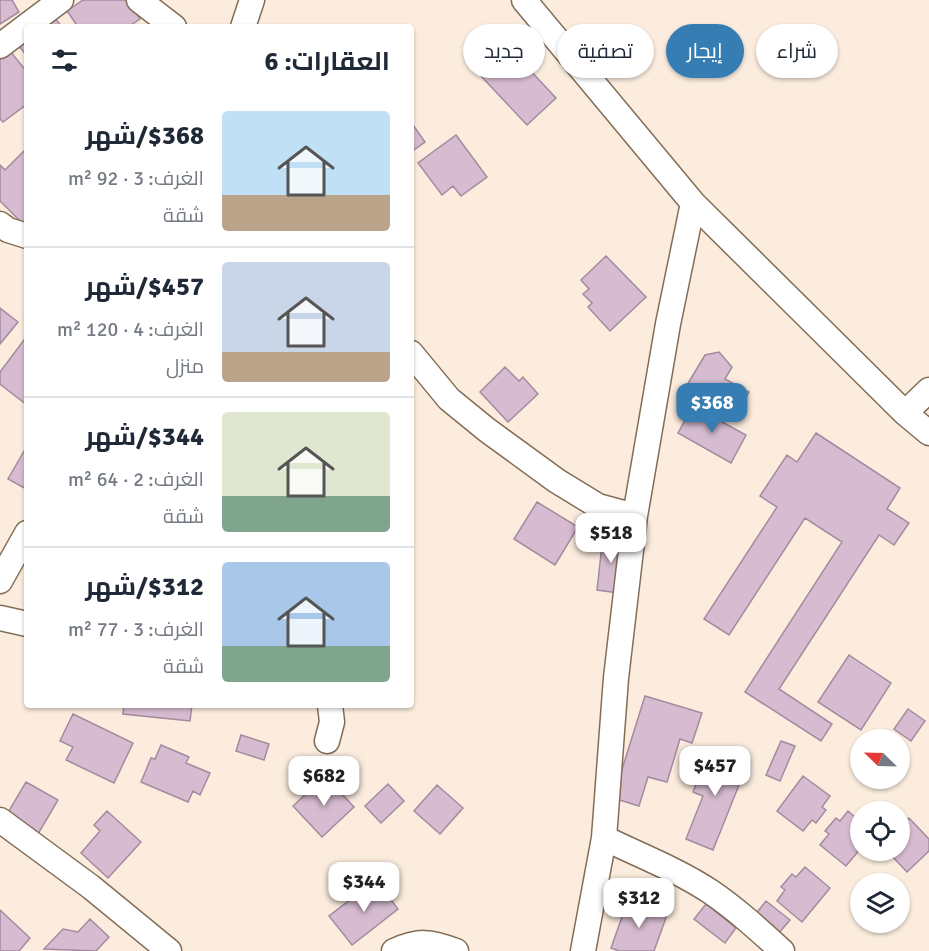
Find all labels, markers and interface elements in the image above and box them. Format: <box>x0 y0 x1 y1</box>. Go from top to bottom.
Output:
chip: جديد <box>463 24 545 78</box>
chip: تصفية <box>557 24 654 78</box>
chip: إيجار <box>666 24 744 78</box>
chip: شراء <box>756 24 838 78</box>
icon: filters <box>48 44 81 77</box>
text: العقارات: 6 <box>264 46 390 78</box>
text: $368/شهر <box>85 120 204 152</box>
icon: home <box>270 135 342 207</box>
text: الغرف: 3 · 92 m² <box>68 166 204 191</box>
text: شقة <box>163 203 204 228</box>
text: $457/شهر <box>85 271 204 303</box>
icon: home <box>270 286 342 358</box>
text: الغرف: 4 · 120 m² <box>57 317 204 342</box>
text: منزل <box>166 354 204 379</box>
pin: $368 <box>676 383 748 434</box>
text: $368 <box>690 390 734 415</box>
text: $344/شهر <box>85 421 204 453</box>
icon: home <box>270 436 342 508</box>
text: الغرف: 2 · 64 m² <box>68 467 204 492</box>
text: شقة <box>163 504 204 529</box>
pin: $518 <box>575 513 647 564</box>
text: $518 <box>589 520 633 545</box>
text: $312/شهر <box>85 571 204 603</box>
icon: home <box>270 586 342 658</box>
text: الغرف: 3 · 77 m² <box>68 617 204 642</box>
text: شقة <box>163 654 204 679</box>
north arrow <box>850 729 910 789</box>
map controls <box>850 729 910 933</box>
pin: $457 <box>679 746 751 797</box>
text: $457 <box>693 753 737 778</box>
pin: $682 <box>288 756 360 807</box>
text: $682 <box>302 763 346 788</box>
button: locate <box>850 801 910 861</box>
pin: $344 <box>328 862 400 913</box>
text: $344 <box>342 869 386 894</box>
button: layers <box>850 873 910 933</box>
pin: $312 <box>603 878 675 929</box>
text: $312 <box>617 885 661 910</box>

